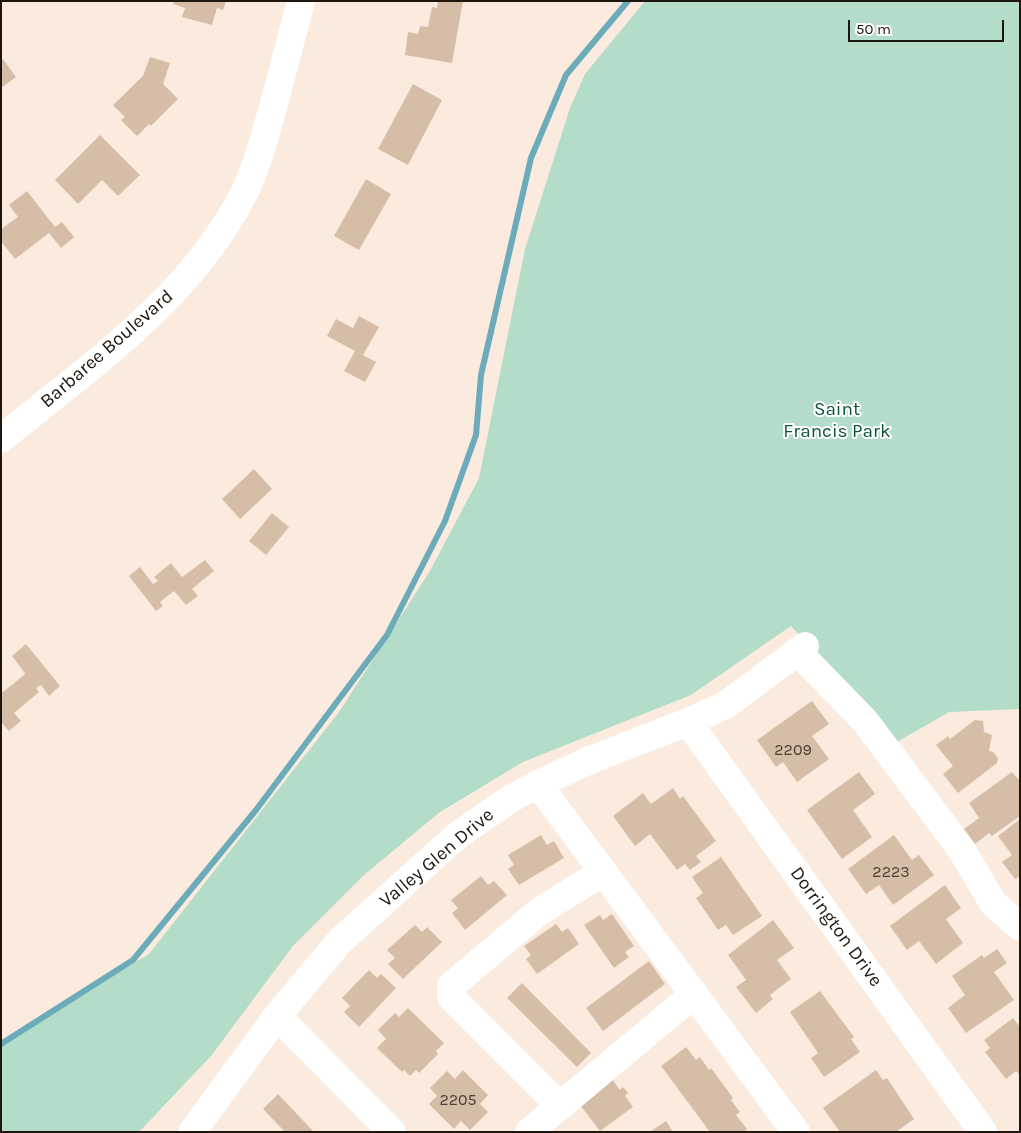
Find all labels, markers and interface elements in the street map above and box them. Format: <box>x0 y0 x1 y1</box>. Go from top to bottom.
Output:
scale bar <box>851 10 1007 42</box>
text: 50 m <box>856 20 891 38</box>
street label: Barbaree Boulevard <box>36 285 178 413</box>
park label: Saint Francis Park <box>783 399 891 443</box>
house number: 2209 <box>774 740 812 760</box>
street label: Valley Glen Drive <box>375 804 499 912</box>
house number: 2223 <box>872 862 910 882</box>
street label: Dorrington Drive <box>785 863 887 991</box>
house number: 2205 <box>439 1090 477 1110</box>

